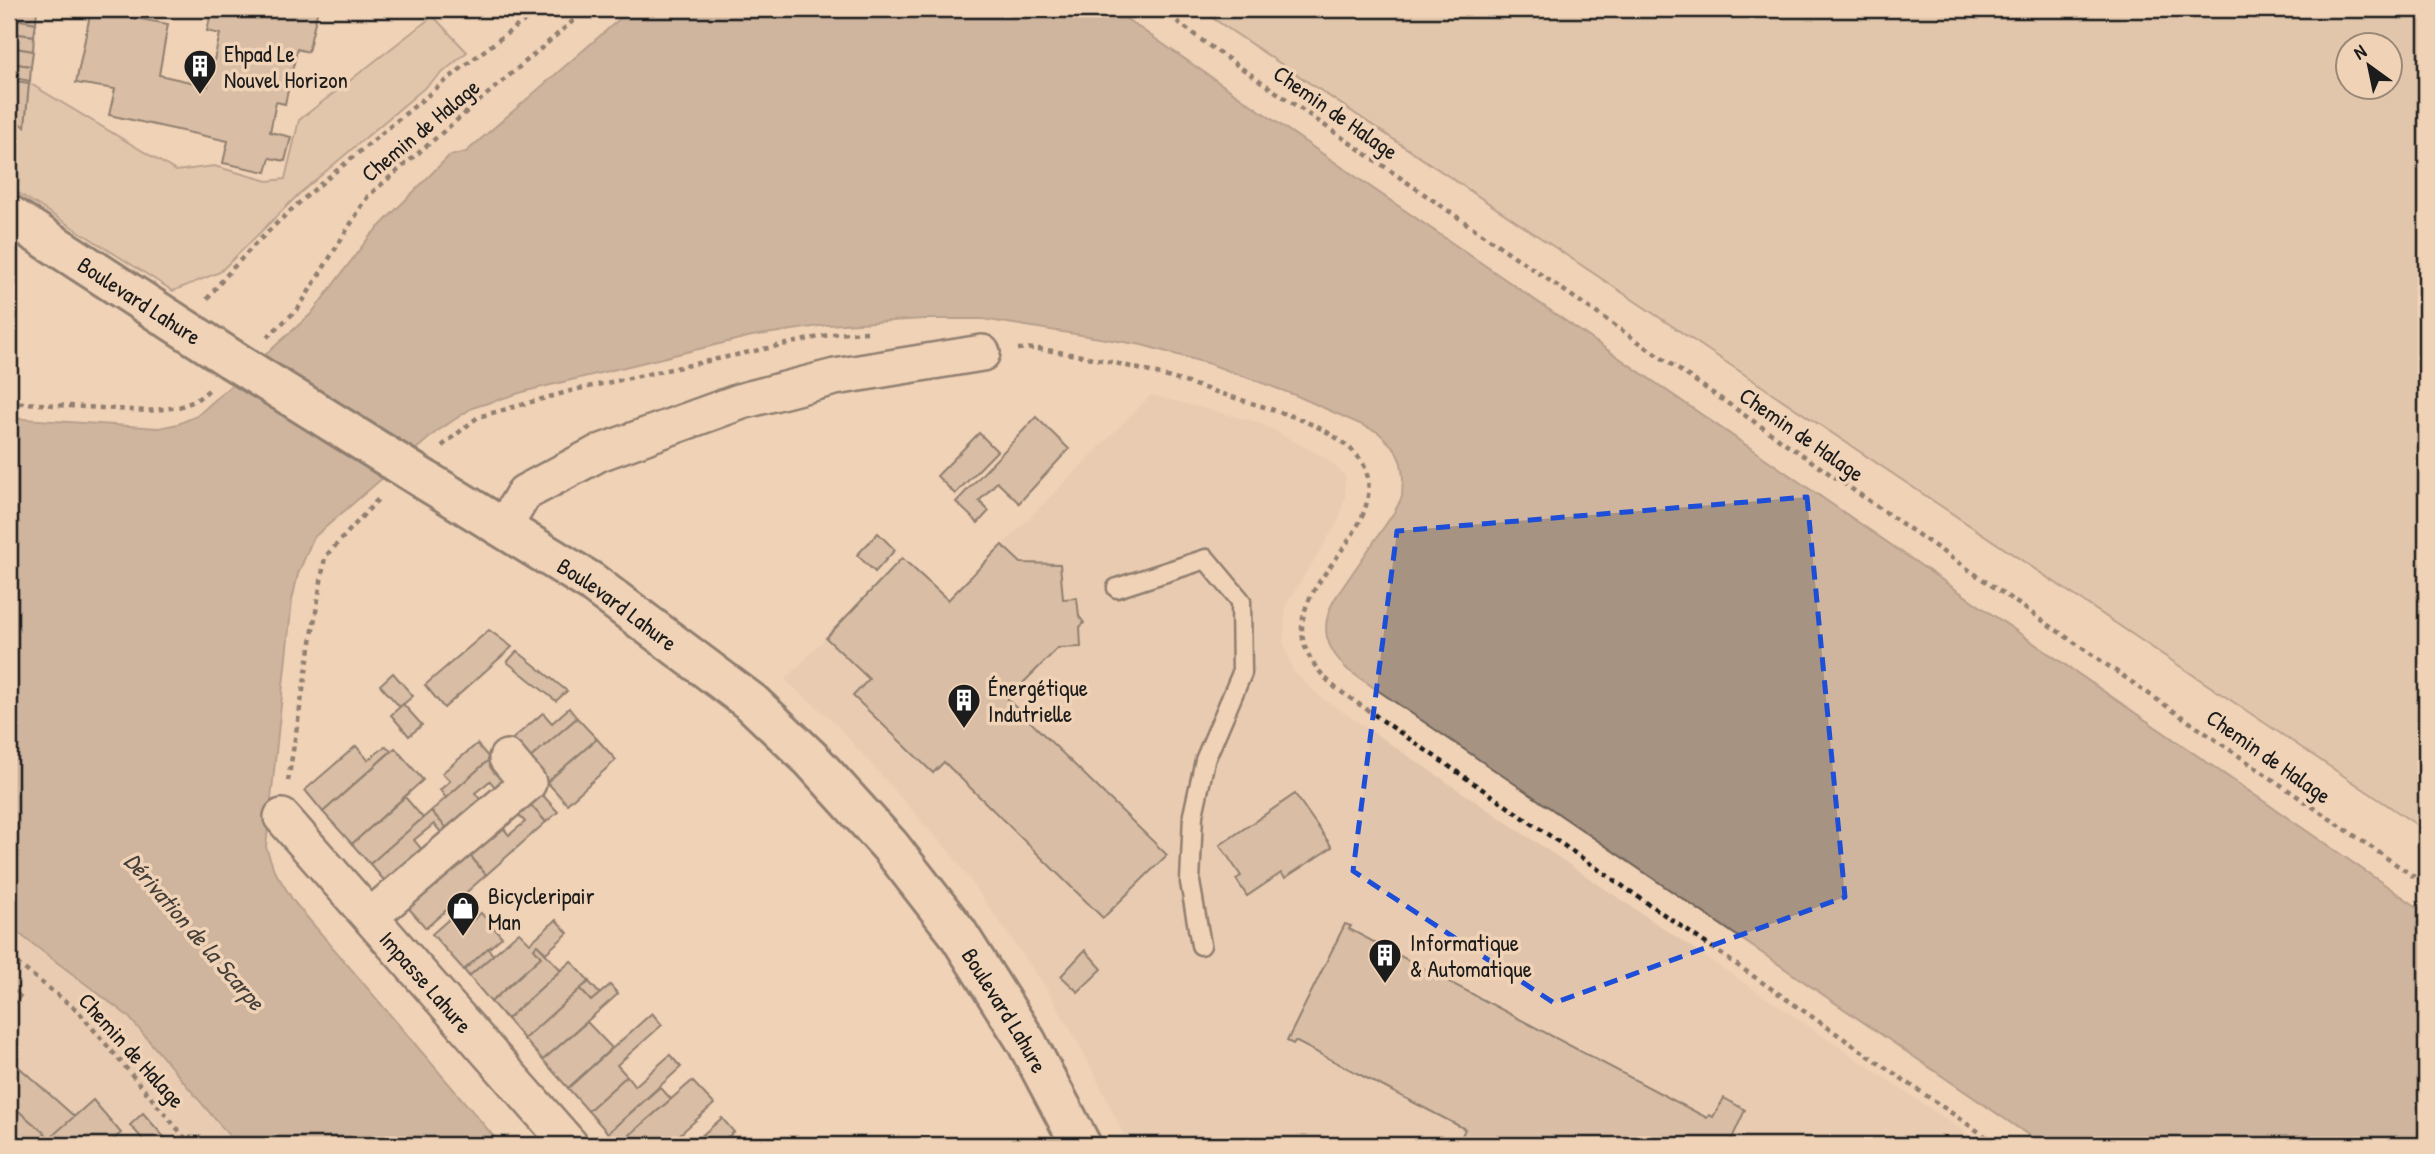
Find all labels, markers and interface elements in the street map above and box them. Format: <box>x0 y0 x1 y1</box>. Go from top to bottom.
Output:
north arrow <box>2334 32 2404 102</box>
place label: Ehpad Le Nouvel Horizon <box>224 38 348 95</box>
text: N <box>2348 38 2371 65</box>
building icon: Ehpad Le Nouvel Horizon <box>181 47 219 96</box>
street label: Chemin de Halage <box>1267 58 1405 166</box>
street label: Chemin de Halage <box>354 71 486 189</box>
street label: Boulevard Lahure <box>72 248 208 351</box>
street label: Chemin de Halage <box>1733 380 1871 488</box>
street label: Boulevard Lahure <box>552 550 684 657</box>
place label: Énergétique Indutrielle <box>988 672 1088 729</box>
building icon: Énergétique Indutrielle <box>945 681 983 730</box>
street label: Chemin de Halage <box>2200 702 2338 810</box>
water label: Dérivation de la Scarpe <box>117 845 273 1018</box>
place label: Bicycleripair Man <box>488 880 595 937</box>
shop icon: Bicycleripair Man <box>444 889 482 938</box>
street label: Impasse Lahure <box>373 924 480 1039</box>
place label: Informatique & Automatique <box>1410 927 1532 984</box>
building icon: Informatique & Automatique <box>1366 936 1404 985</box>
street label: Boulevard Lahure <box>955 942 1055 1078</box>
street label: Chemin de Halage <box>72 986 192 1114</box>

